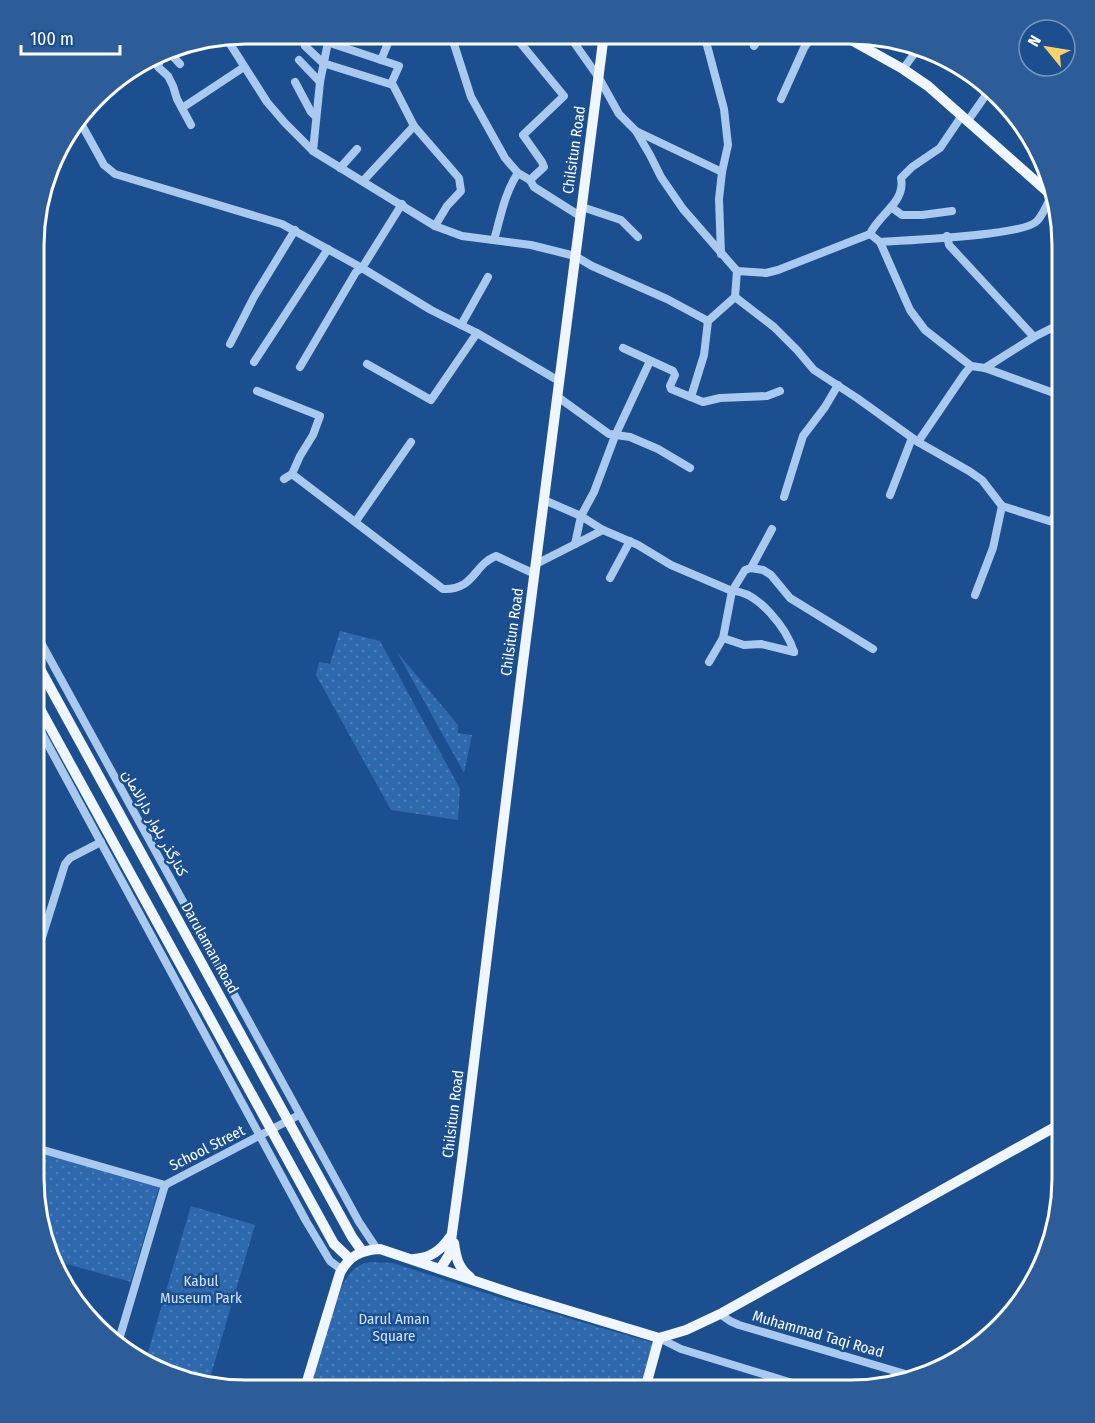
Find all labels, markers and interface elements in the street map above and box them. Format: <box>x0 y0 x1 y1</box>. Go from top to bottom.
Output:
scale bar <box>21 18 120 56</box>
north arrow <box>1017 18 1077 78</box>
text: 100 m <box>30 28 74 50</box>
text: N <box>1024 32 1045 50</box>
street label: Chilsitun Road <box>559 105 589 195</box>
street label: Chilsitun Road <box>497 587 527 677</box>
street label: کنارگذر بلوار دارالامان <box>118 766 192 880</box>
street label: Darulaman Road <box>177 899 243 997</box>
street label: Chilsitun Road <box>439 1069 467 1159</box>
street label: School Street <box>166 1121 248 1175</box>
park label: Kabul Museum Park <box>160 1272 242 1307</box>
street label: Muhammad Taqi Road <box>750 1307 886 1361</box>
park label: Darul Aman Square <box>358 1310 430 1345</box>

